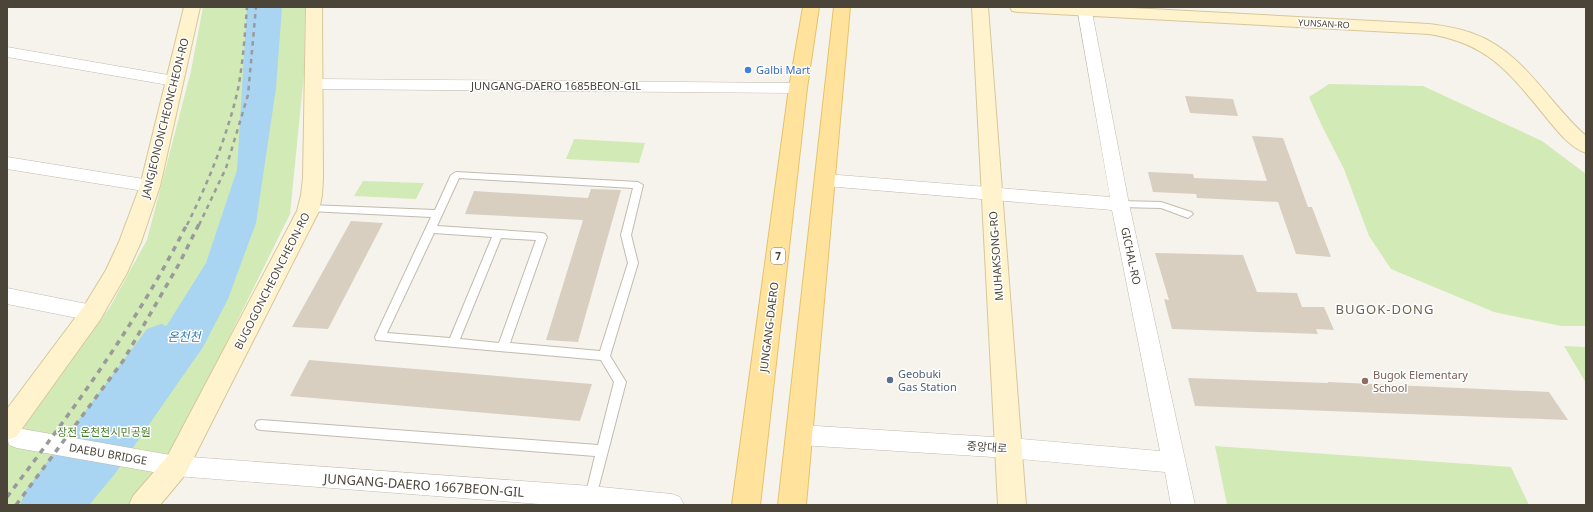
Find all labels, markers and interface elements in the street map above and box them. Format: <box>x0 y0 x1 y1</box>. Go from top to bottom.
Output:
street label: YUNSAN-RO <box>1298 16 1350 31</box>
street label: JANGJEONONCHEONCHEON-RO <box>137 36 192 201</box>
place label: Galbi Mart <box>756 62 810 77</box>
marker: Galbi Mart <box>743 65 753 75</box>
street label: JUNGANG-DAERO 1685BEON-GIL <box>470 78 641 93</box>
street label: BUGOGONCHEONCHEON-RO <box>230 210 313 352</box>
street label: MUHAKSONG-RO <box>985 211 1006 301</box>
street label: GICHAL-RO <box>1118 226 1145 286</box>
road number: 7 <box>771 248 785 264</box>
street label: JUNGANG-DAERO <box>755 281 781 374</box>
district label: BUGOK-DONG <box>1336 300 1434 318</box>
water label: 온천천 <box>167 328 203 345</box>
place label: Geobuki Gas Station <box>898 366 957 394</box>
place label: Bugok Elementary School <box>1373 367 1468 395</box>
marker: Geobuki Gas Station <box>885 375 895 385</box>
marker: Bugok Elementary School <box>1360 376 1370 386</box>
park label: 장전 온천천시민공원 <box>57 424 151 439</box>
street label: 중앙대로 <box>966 438 1008 455</box>
street label: DAEBU BRIDGE <box>68 439 148 468</box>
street label: JUNGANG-DAERO 1667BEON-GIL <box>321 469 525 501</box>

